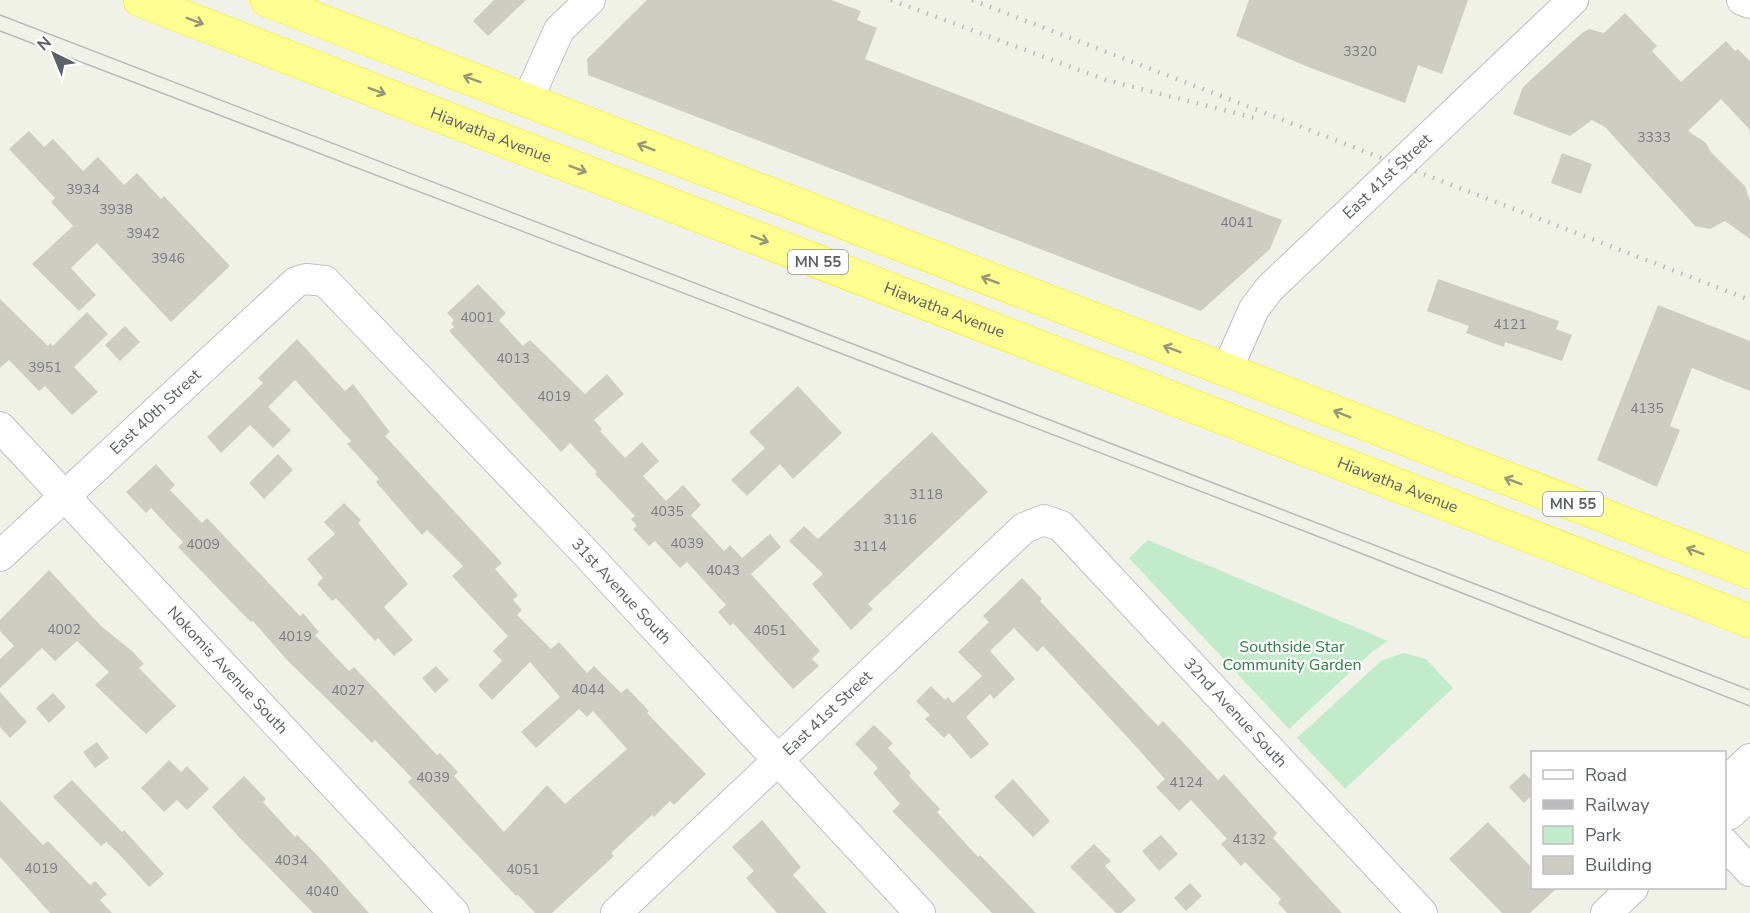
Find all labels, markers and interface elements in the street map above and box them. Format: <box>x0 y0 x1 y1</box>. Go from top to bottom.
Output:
one-way arrow <box>185 16 203 27</box>
north arrow <box>24 24 84 84</box>
text: N <box>33 32 56 56</box>
house number: 3320 <box>1343 42 1377 61</box>
one-way arrow <box>464 73 482 84</box>
one-way arrow <box>367 86 386 97</box>
street label: Hiawatha Avenue <box>427 102 554 169</box>
house number: 3333 <box>1637 128 1671 147</box>
street label: East 41st Street <box>1338 129 1437 224</box>
one-way arrow <box>637 140 656 151</box>
one-way arrow <box>568 164 587 175</box>
house number: 3934 <box>66 180 100 199</box>
house number: 3938 <box>99 200 133 219</box>
house number: 4041 <box>1220 213 1254 232</box>
house number: 3942 <box>126 224 160 243</box>
one-way arrow <box>750 235 769 246</box>
house number: 3946 <box>151 249 185 268</box>
road number: MN 55 <box>788 250 848 274</box>
one-way arrow <box>981 273 999 284</box>
street label: Hiawatha Avenue <box>881 277 1008 343</box>
house number: 4001 <box>460 308 494 327</box>
house number: 4121 <box>1493 315 1527 334</box>
one-way arrow <box>1163 343 1182 354</box>
house number: 4013 <box>496 349 530 368</box>
house number: 3951 <box>28 358 62 377</box>
street label: East 40th Street <box>105 364 206 460</box>
house number: 4019 <box>537 387 571 406</box>
house number: 4135 <box>1630 399 1664 418</box>
one-way arrow <box>1333 408 1352 419</box>
street label: Hiawatha Avenue <box>1334 452 1461 518</box>
one-way arrow <box>1505 475 1523 486</box>
house number: 3118 <box>909 485 943 504</box>
road number: MN 55 <box>1543 492 1603 516</box>
house number: 4035 <box>650 502 684 521</box>
house number: 3116 <box>883 510 917 529</box>
street label: 31st Avenue South <box>566 533 676 649</box>
house number: 4039 <box>670 534 704 553</box>
house number: 4009 <box>186 535 220 554</box>
house number: 3114 <box>853 537 887 556</box>
one-way arrow <box>1687 545 1705 556</box>
house number: 4043 <box>706 561 740 580</box>
street label: Nokomis Avenue South <box>162 602 293 739</box>
house number: 4002 <box>47 620 81 639</box>
house number: 4051 <box>753 621 787 640</box>
house number: 4019 <box>278 627 312 646</box>
park label: Southside Star Community Garden <box>1223 636 1361 676</box>
street label: 32nd Avenue South <box>1179 653 1292 773</box>
street label: East 41st Street <box>778 665 877 761</box>
house number: 4044 <box>571 680 605 699</box>
house number: 4027 <box>331 681 365 700</box>
legend <box>1531 751 1726 889</box>
text: Road <box>1585 763 1627 787</box>
house number: 4039 <box>416 768 450 787</box>
house number: 4124 <box>1169 773 1203 792</box>
text: Railway <box>1585 793 1650 817</box>
text: Park <box>1585 823 1622 847</box>
house number: 4132 <box>1232 830 1266 849</box>
house number: 4034 <box>274 851 308 870</box>
text: Building <box>1585 853 1652 877</box>
house number: 4019 <box>24 859 58 878</box>
house number: 4051 <box>506 860 540 879</box>
house number: 4040 <box>305 882 339 901</box>

